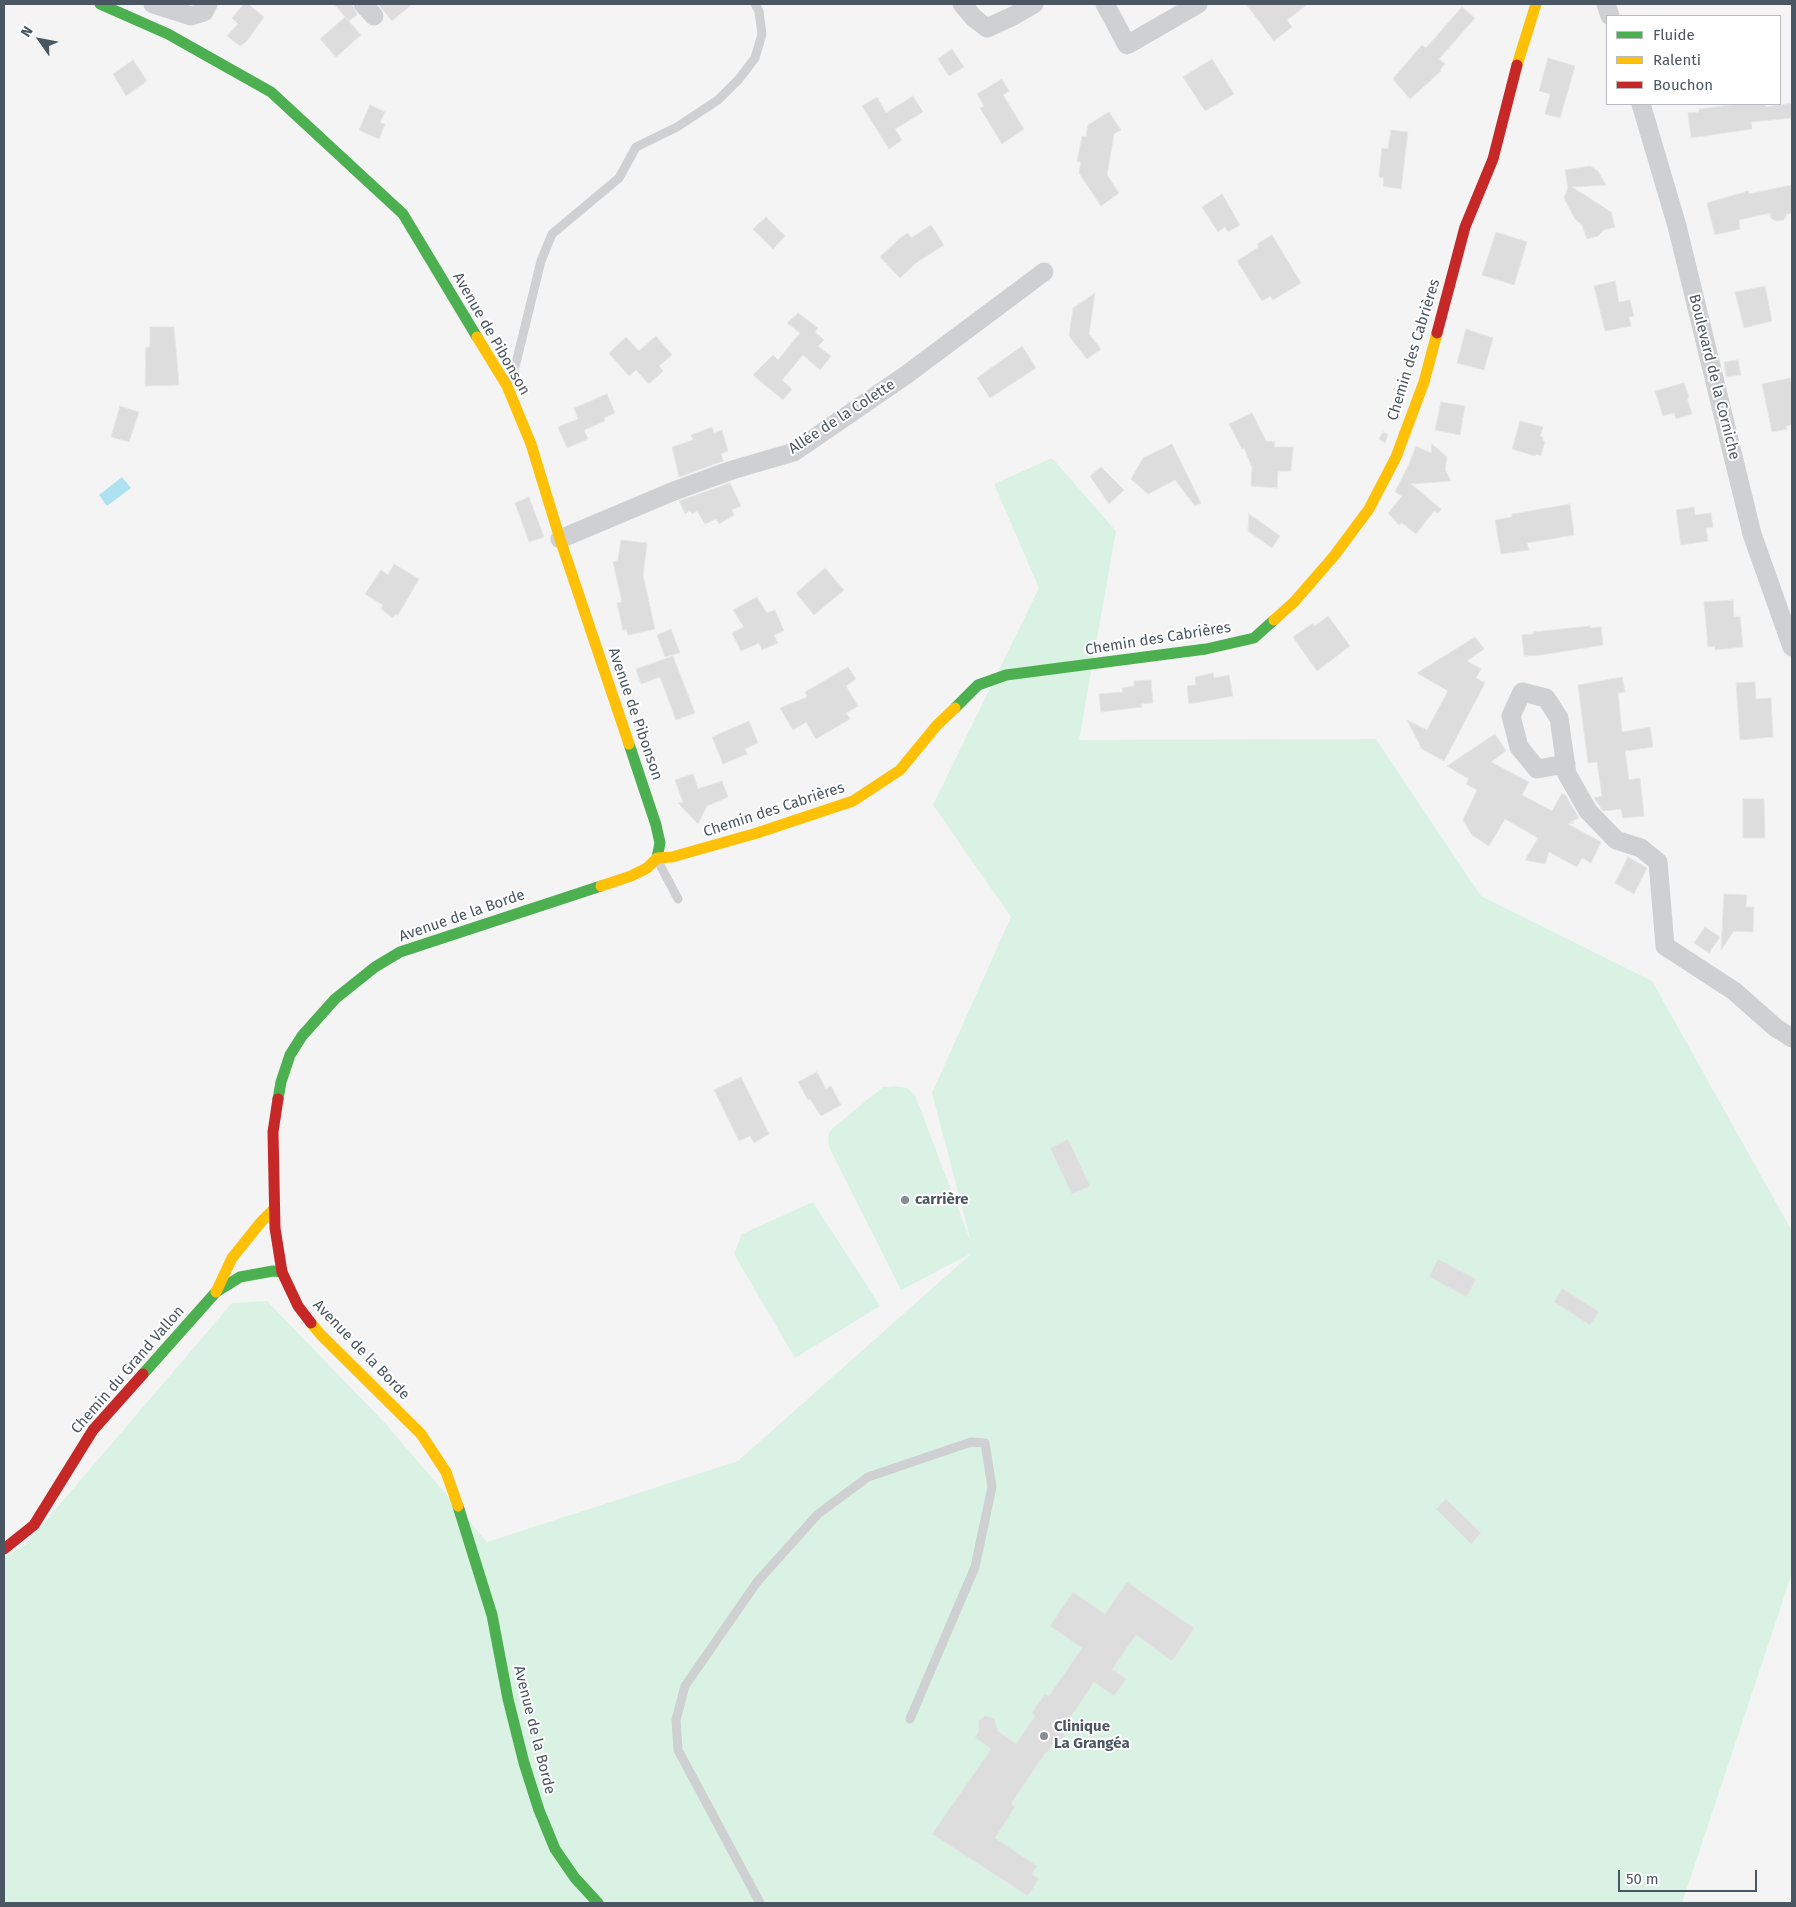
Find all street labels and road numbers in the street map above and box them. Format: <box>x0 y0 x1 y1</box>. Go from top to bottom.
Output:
street label: Avenue de Pibonson <box>448 269 534 399</box>
street label: Chemin des Cabrières <box>1384 277 1444 423</box>
street label: Boulevard de la Corniche <box>1685 292 1743 462</box>
street label: Allée de la Colette <box>785 376 899 458</box>
street label: Chemin des Cabrières <box>1084 619 1232 659</box>
street label: Avenue de Pibonson <box>604 645 666 783</box>
street label: Chemin des Cabrières <box>701 779 847 841</box>
street label: Avenue de la Borde <box>397 886 527 946</box>
street label: Avenue de la Borde <box>309 1296 413 1404</box>
street label: Chemin du Grand Vallon <box>68 1302 188 1438</box>
street label: Avenue de la Borde <box>509 1664 559 1796</box>

